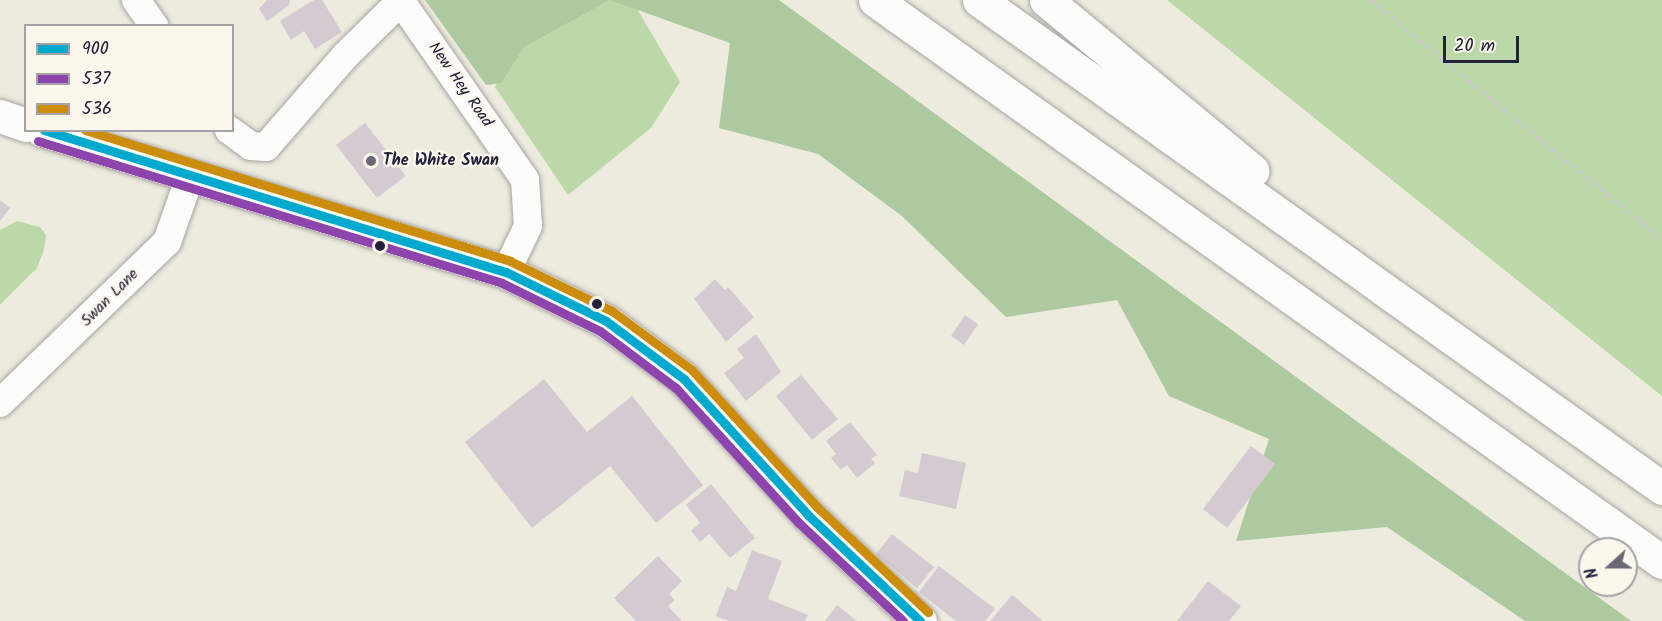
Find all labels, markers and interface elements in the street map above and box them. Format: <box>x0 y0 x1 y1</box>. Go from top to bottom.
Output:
legend <box>24 24 234 132</box>
scale bar <box>1446 24 1522 62</box>
text: 20 m <box>1454 32 1495 61</box>
text: 900 <box>82 35 109 64</box>
street label: New Hey Road <box>424 39 496 131</box>
text: 537 <box>82 65 110 94</box>
text: 536 <box>82 95 112 124</box>
place label: The White Swan <box>383 151 499 171</box>
marker: The White Swan <box>364 154 378 168</box>
unlabelled marker <box>374 240 386 252</box>
street label: Swan Lane <box>77 265 143 331</box>
unlabelled marker <box>591 298 603 310</box>
north arrow <box>1578 537 1638 597</box>
text: N <box>1579 564 1606 582</box>

